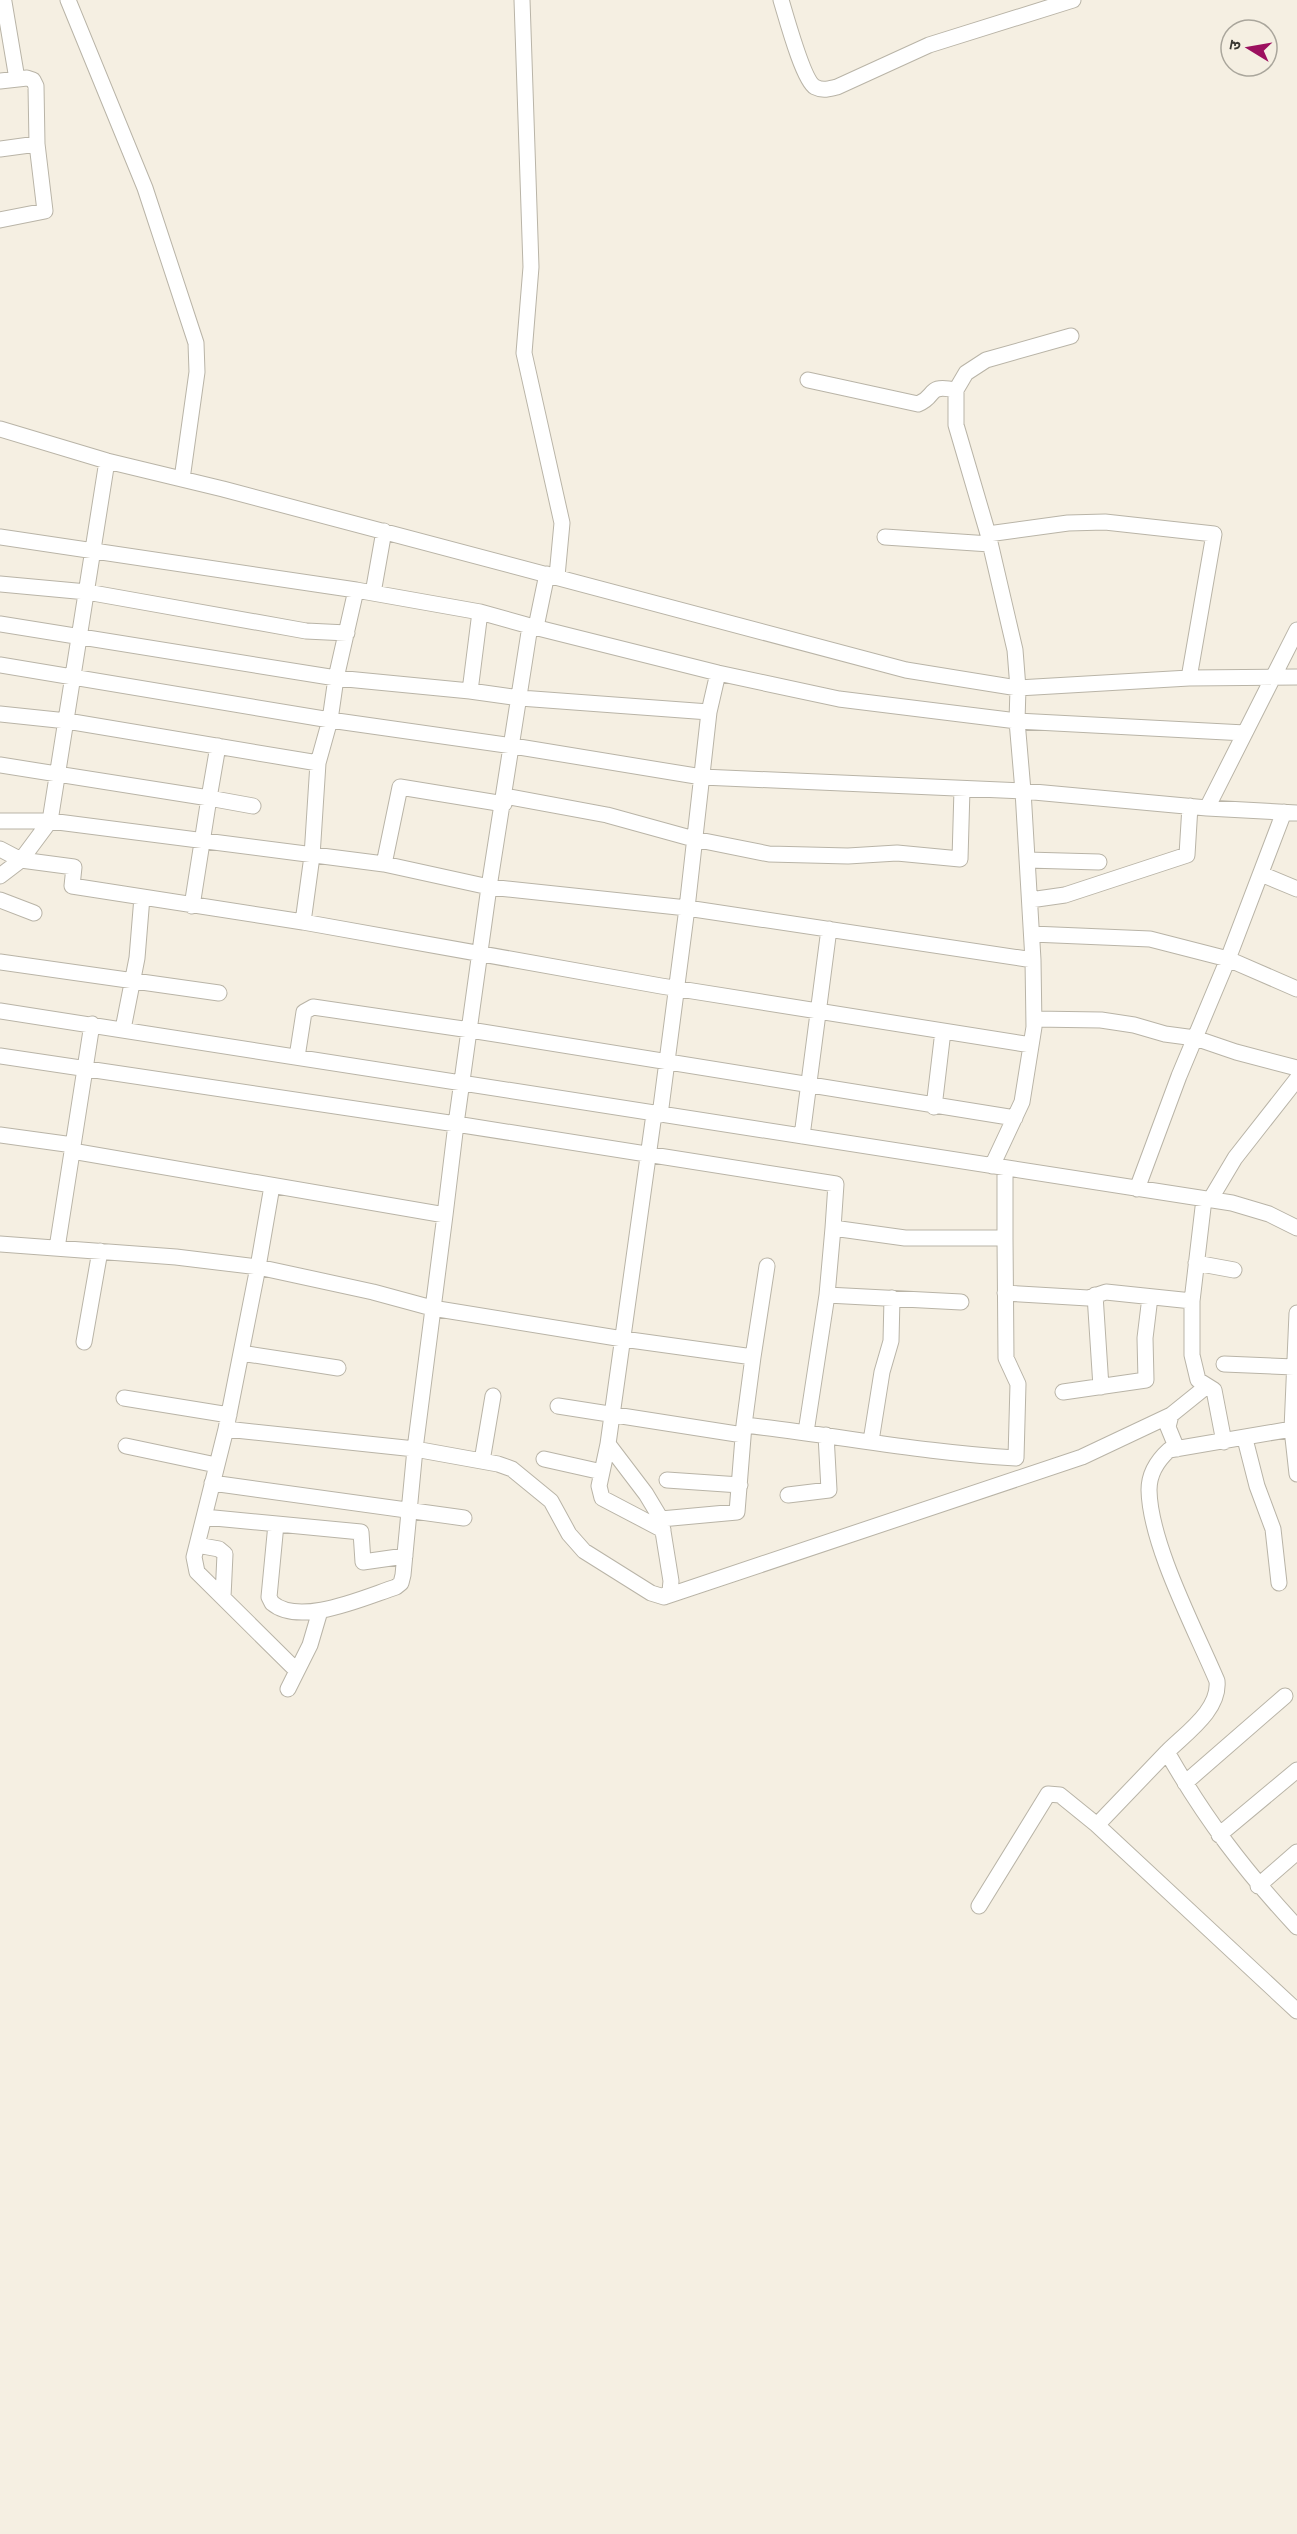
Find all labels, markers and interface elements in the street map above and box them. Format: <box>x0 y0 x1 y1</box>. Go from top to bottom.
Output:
north arrow <box>1219 18 1279 78</box>
text: उ <box>1223 38 1246 52</box>

